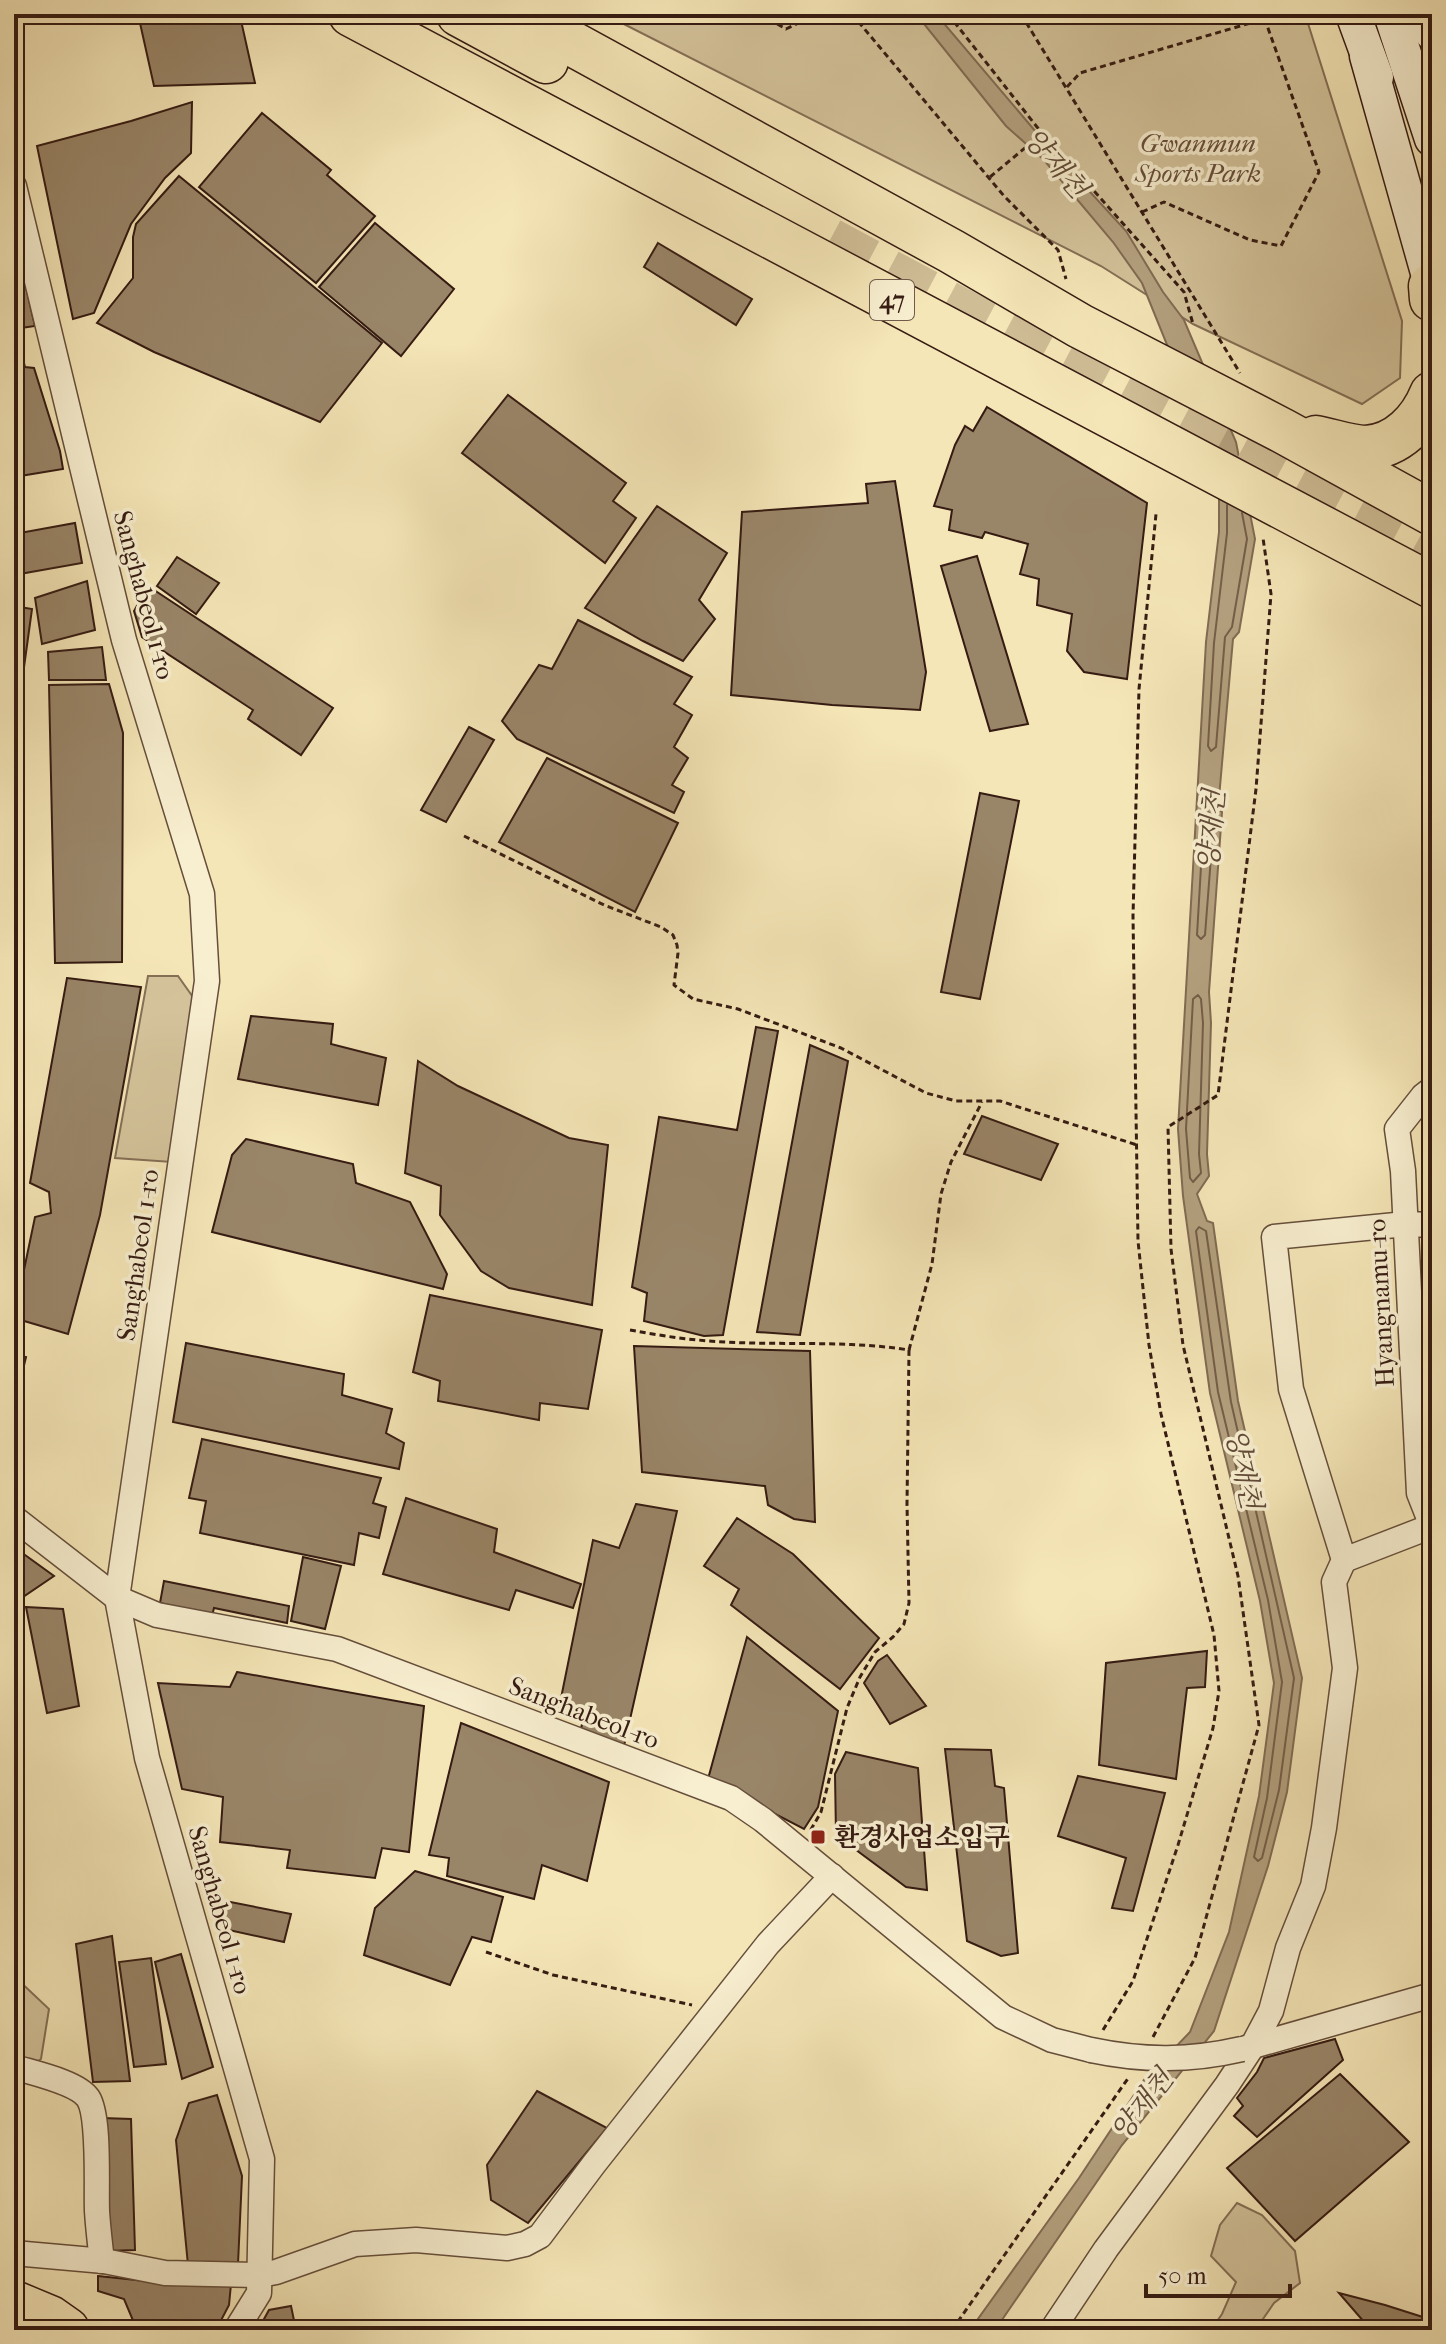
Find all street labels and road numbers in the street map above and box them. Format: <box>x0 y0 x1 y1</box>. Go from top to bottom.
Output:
road number: 47 <box>870 280 914 320</box>
street label: Sanghabeol 1-ro <box>107 507 181 683</box>
street label: Sanghabeol 1-ro <box>111 1167 165 1343</box>
street label: Hyangnamu-ro <box>1361 1218 1401 1388</box>
street label: Sanghabeol-ro <box>504 1670 664 1756</box>
street label: Sanghabeol 1-ro <box>181 1822 259 1998</box>

